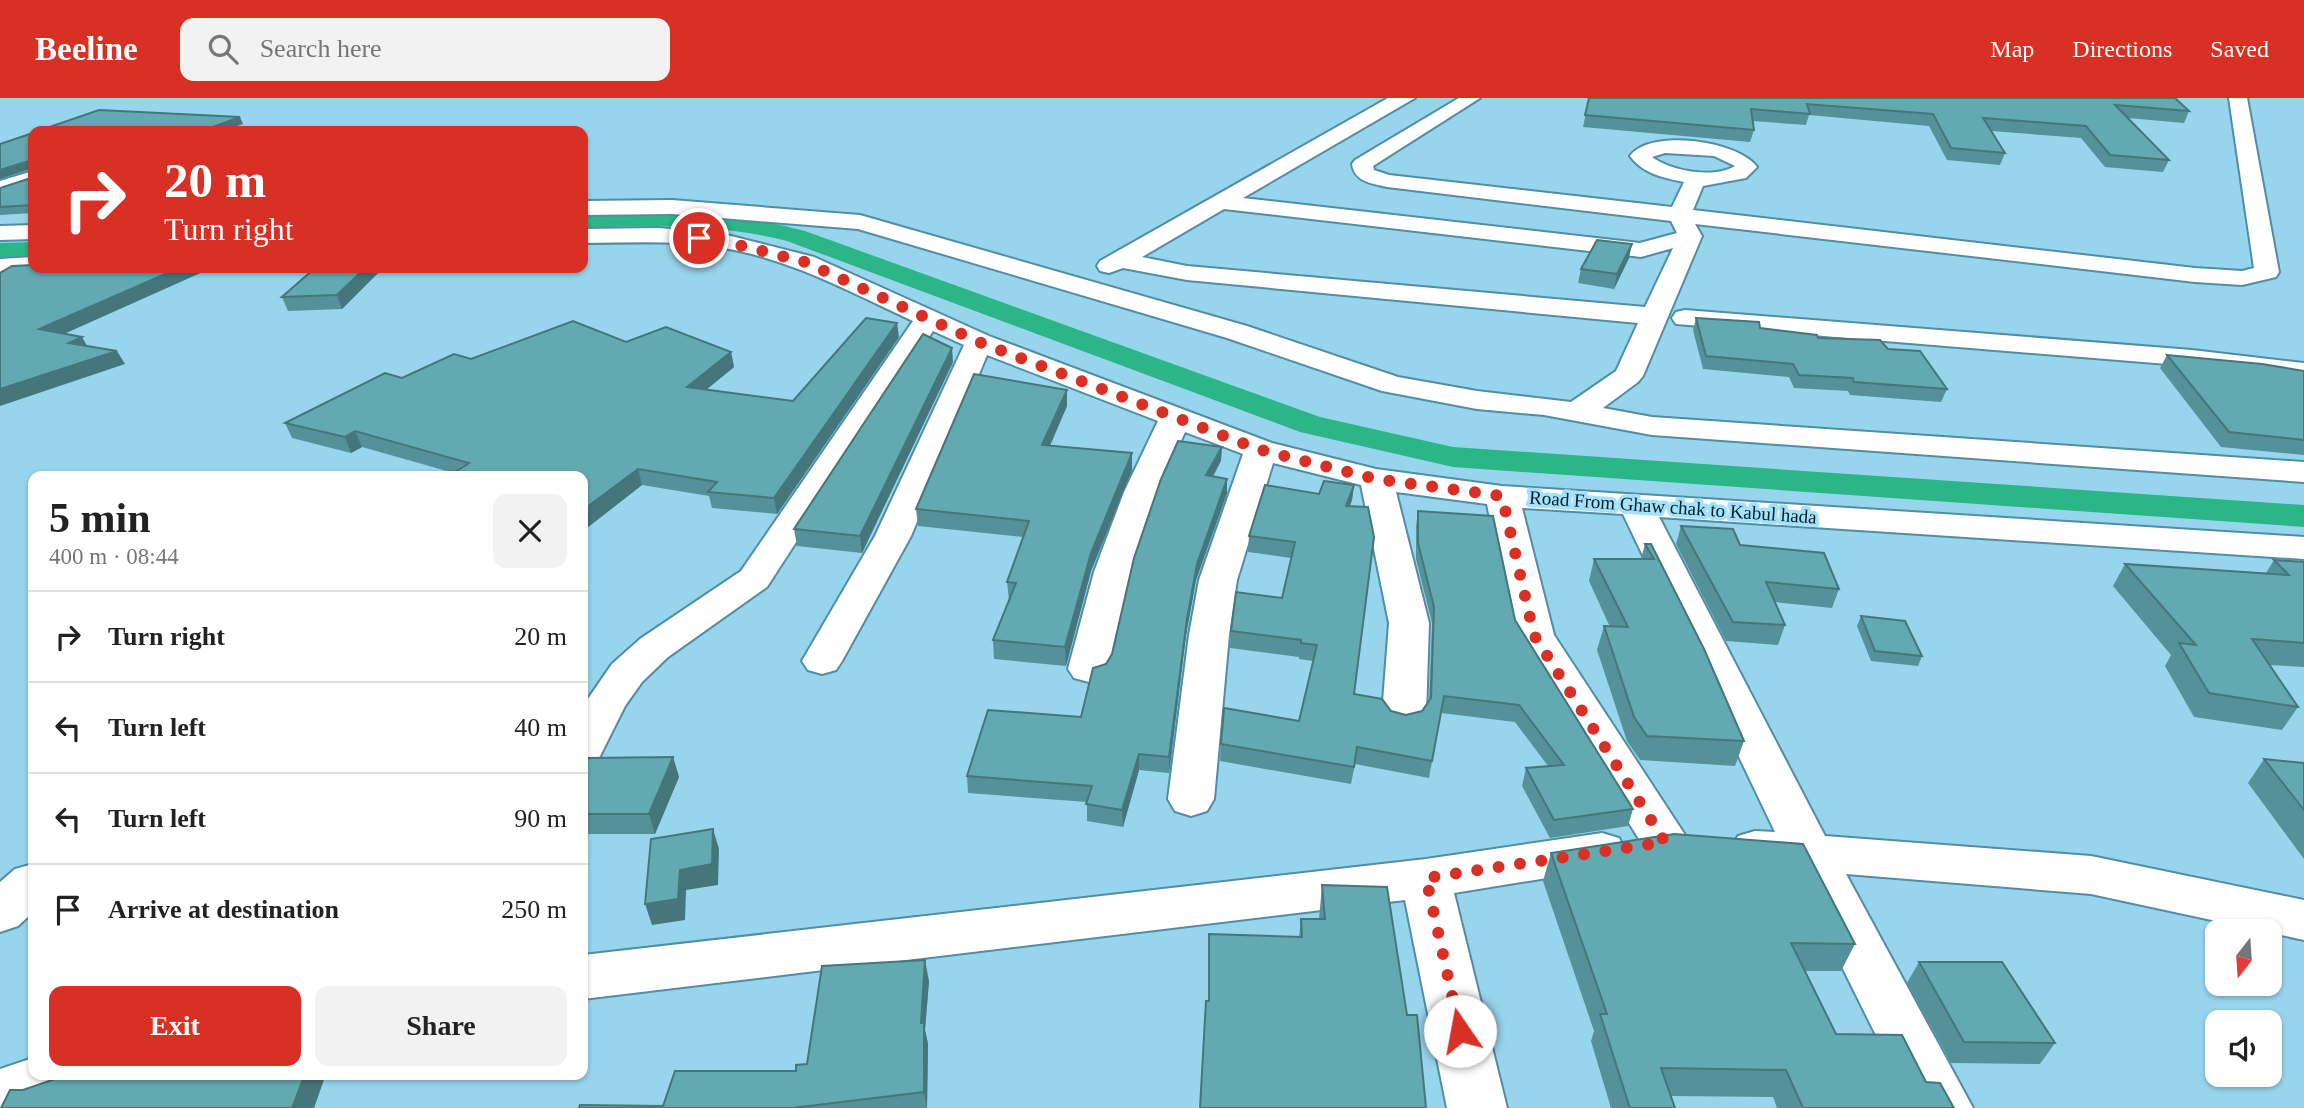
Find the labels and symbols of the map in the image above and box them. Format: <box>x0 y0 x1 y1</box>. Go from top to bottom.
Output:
pin <box>669 208 729 268</box>
street label: Road From Ghaw chak to Kabul hada <box>1529 486 1818 528</box>
north arrow <box>2205 919 2282 996</box>
position arrow <box>1423 994 1497 1068</box>

